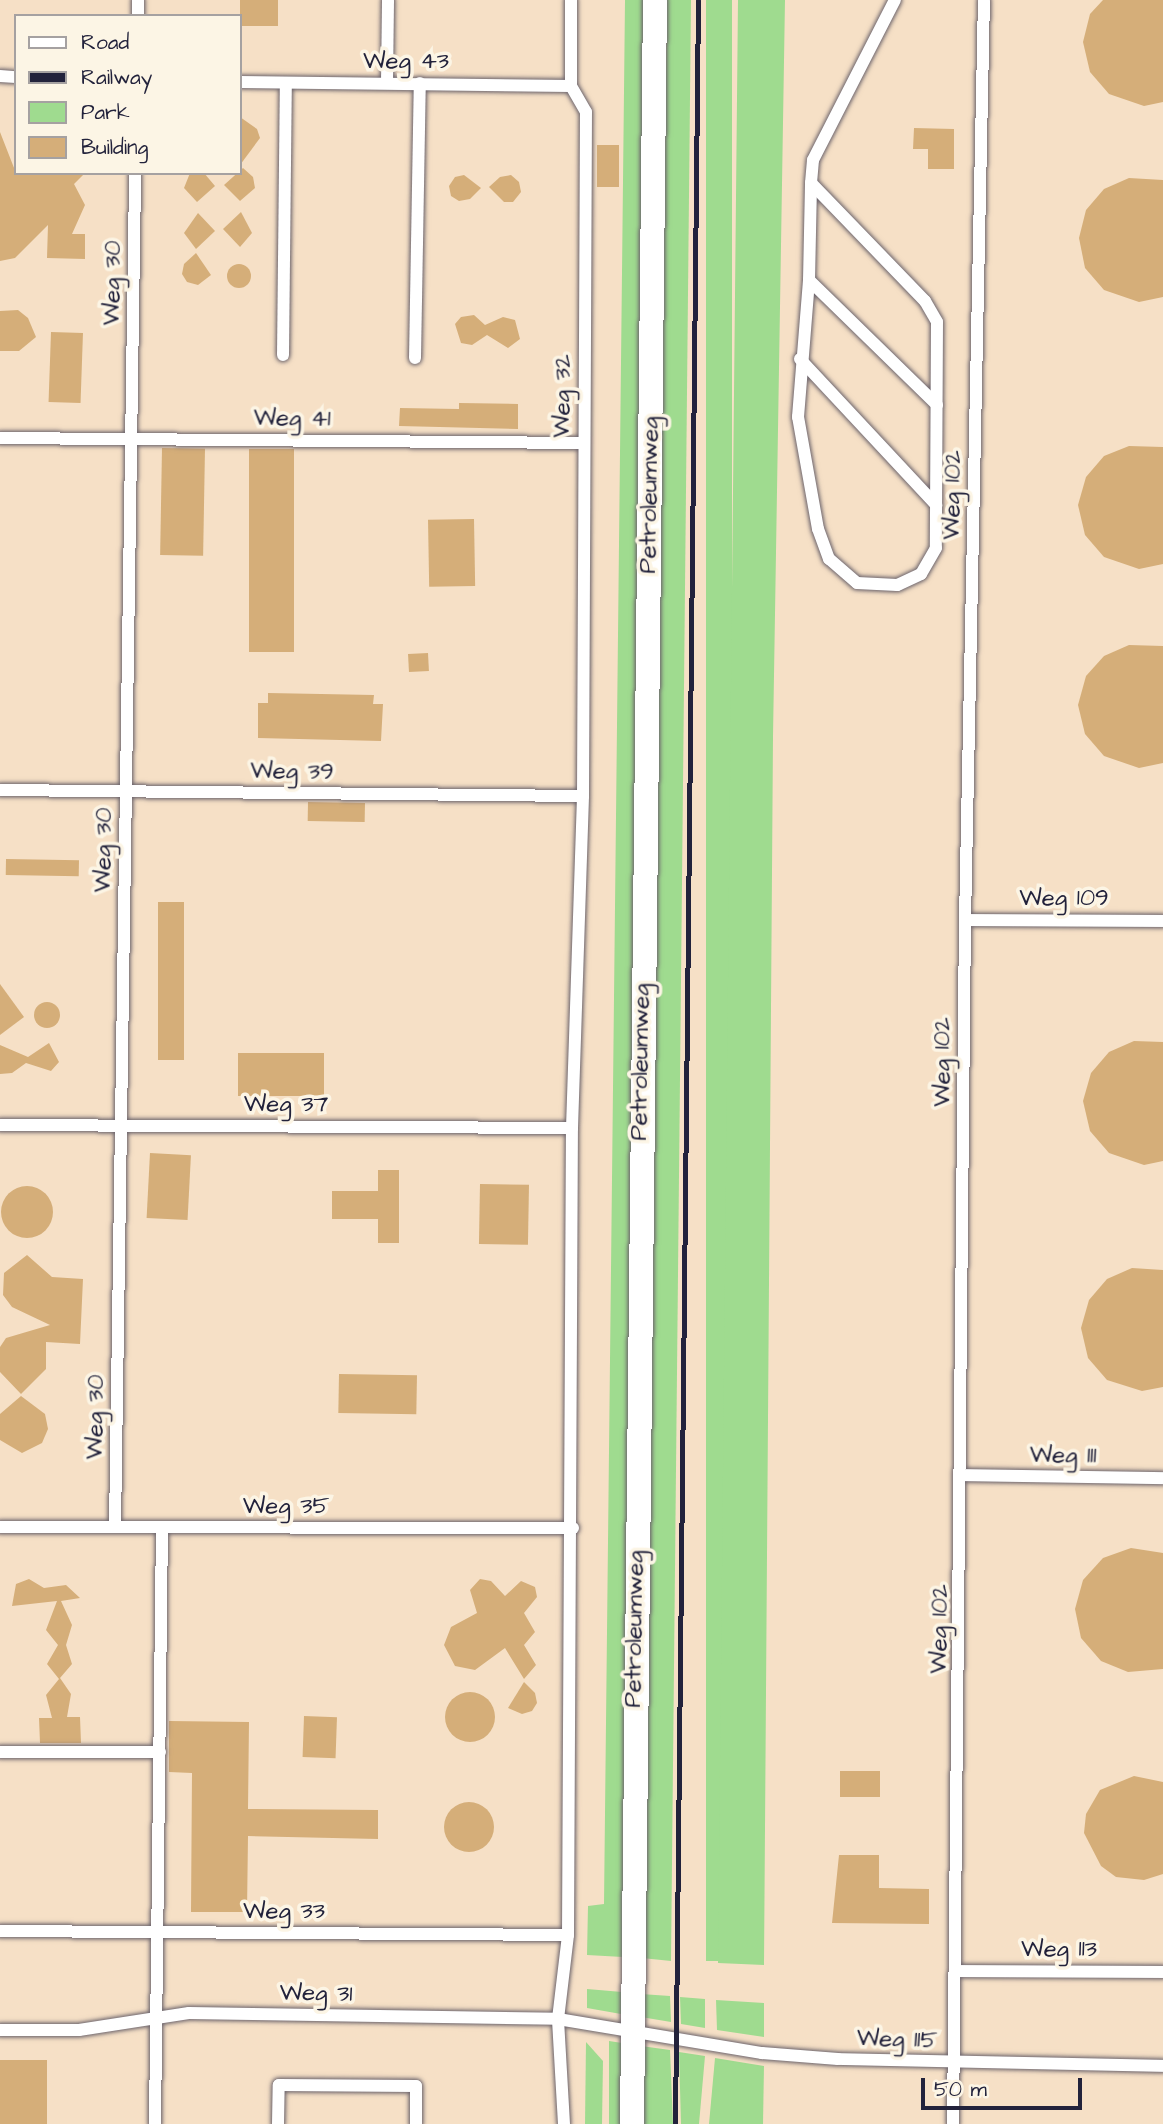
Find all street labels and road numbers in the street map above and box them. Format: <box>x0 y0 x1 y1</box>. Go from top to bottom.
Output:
street label: Weg 43 <box>363 48 449 76</box>
street label: Weg 30 <box>98 240 128 326</box>
street label: Weg 32 <box>548 354 578 438</box>
street label: Weg 41 <box>253 404 331 434</box>
street label: Petroleumweg <box>634 416 666 574</box>
street label: Weg 102 <box>938 450 968 540</box>
street label: Weg 39 <box>250 757 334 787</box>
street label: Weg 30 <box>89 807 119 893</box>
street label: Weg 109 <box>1019 885 1109 913</box>
street label: Petroleumweg <box>625 983 657 1141</box>
street label: Weg 102 <box>929 1017 957 1107</box>
street label: Weg 37 <box>244 1091 328 1119</box>
street label: Weg 30 <box>81 1374 111 1460</box>
street label: Weg 111 <box>1029 1441 1097 1471</box>
street label: Weg 35 <box>243 1493 329 1521</box>
street label: Petroleumweg <box>619 1550 651 1708</box>
street label: Weg 102 <box>925 1584 955 1674</box>
street label: Weg 33 <box>243 1898 325 1926</box>
street label: Weg 113 <box>1021 1936 1097 1964</box>
street label: Weg 31 <box>279 1979 353 2009</box>
street label: Weg 115 <box>856 2024 938 2056</box>

